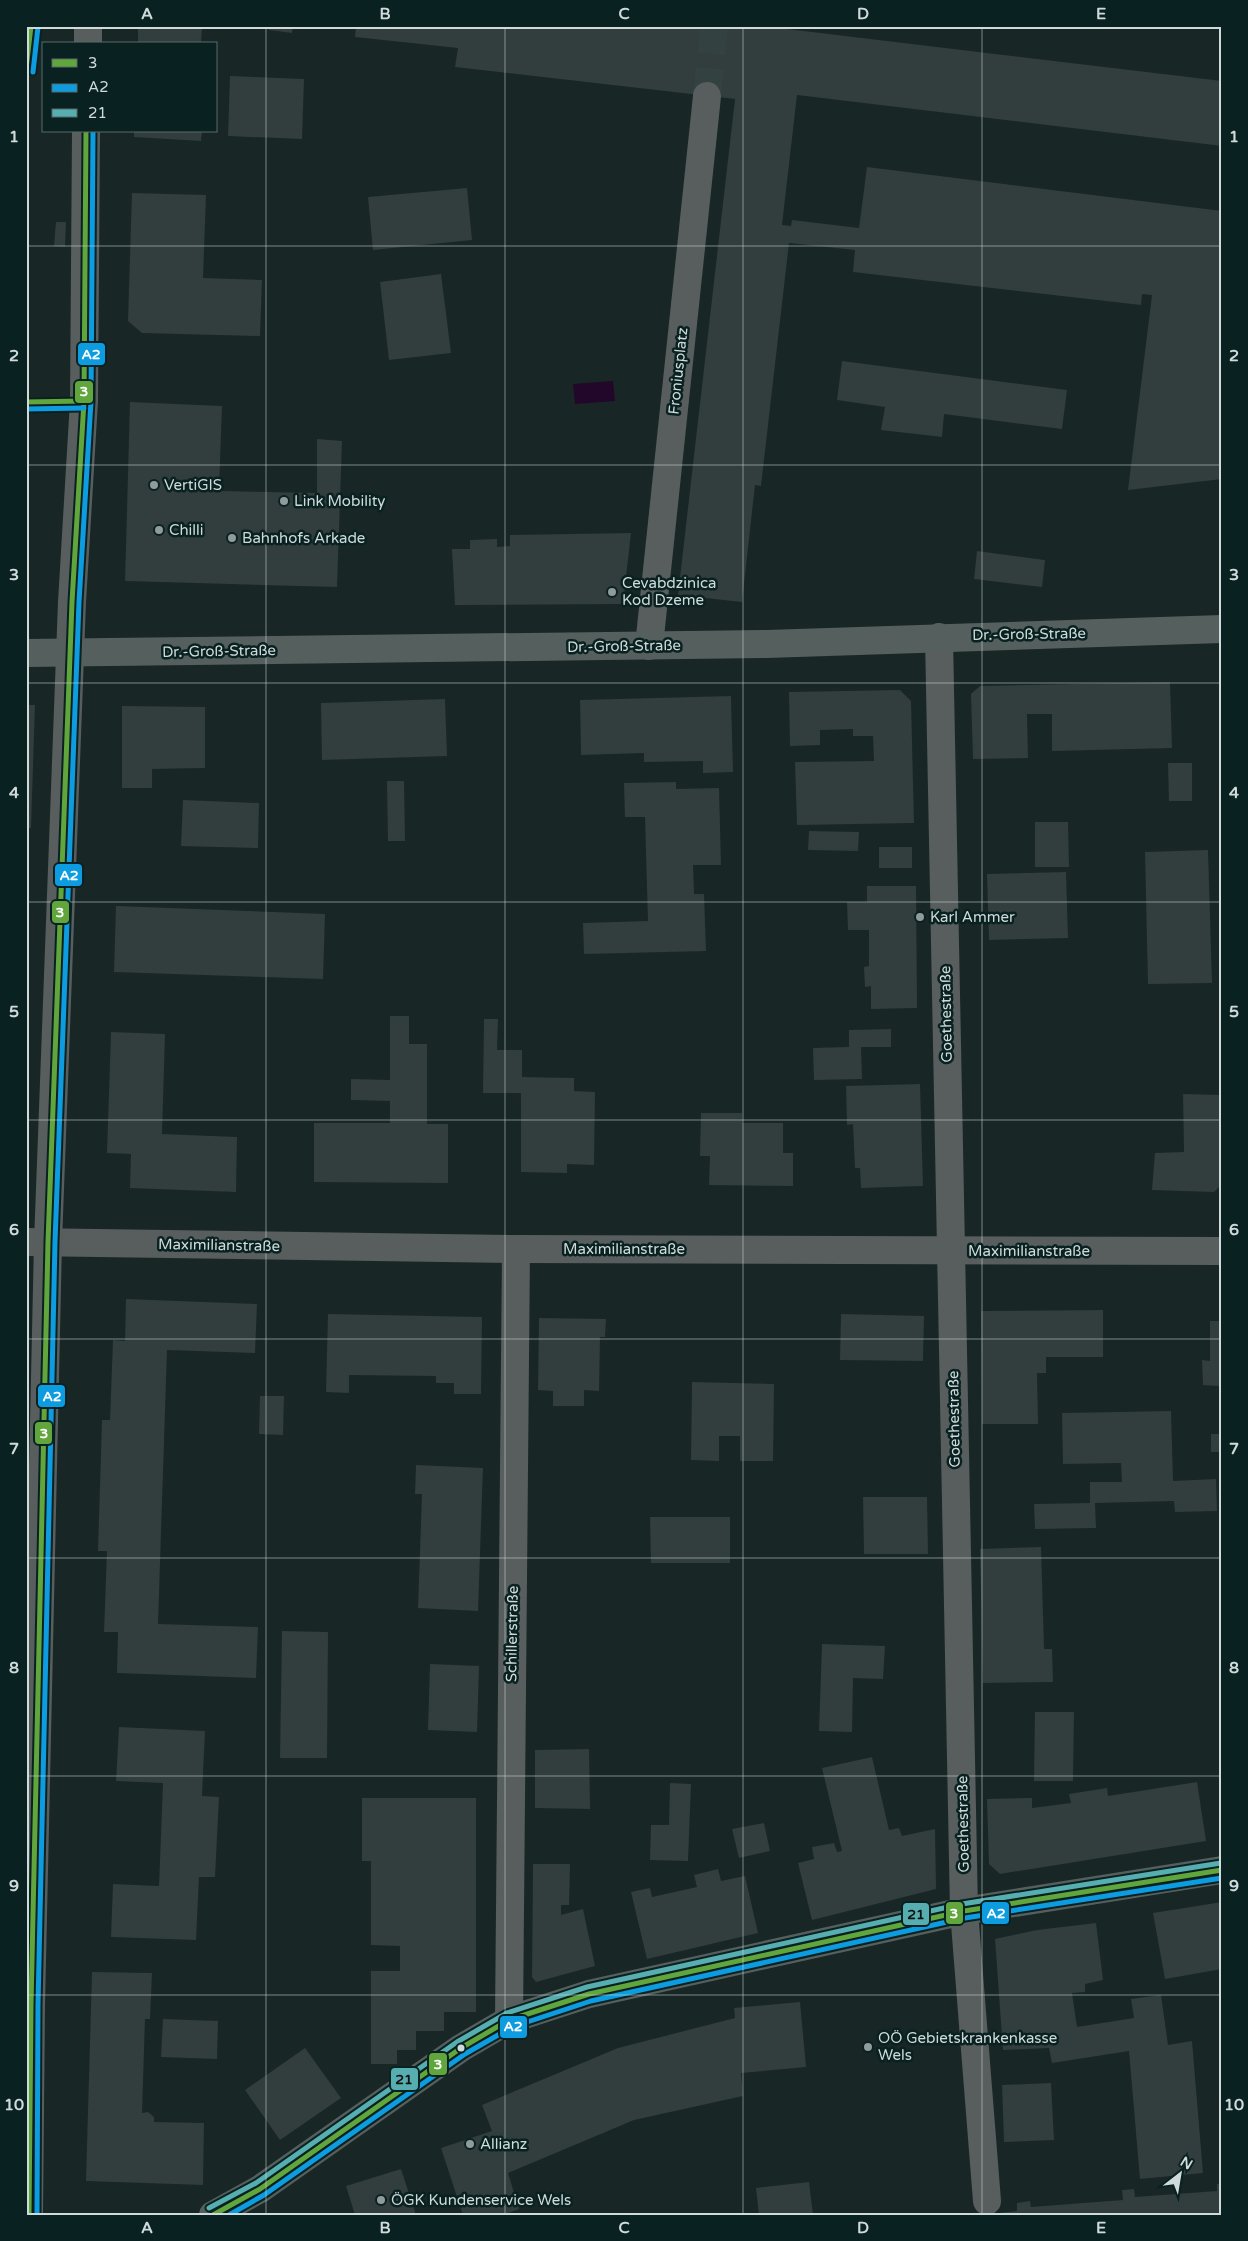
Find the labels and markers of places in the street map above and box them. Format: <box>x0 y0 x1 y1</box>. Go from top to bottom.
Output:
place label: VertiGIS <box>164 476 222 494</box>
marker: VertiGIS <box>148 479 160 491</box>
place label: Link Mobility <box>294 492 385 510</box>
marker: Link Mobility <box>278 495 290 507</box>
place label: Chilli <box>169 521 204 539</box>
marker: Chilli <box>153 524 165 536</box>
place label: Bahnhofs Arkade <box>242 529 365 547</box>
marker: Bahnhofs Arkade <box>226 532 238 544</box>
place label: Cevabdzinica Kod Dzeme <box>622 574 716 609</box>
marker: Cevabdzinica Kod Dzeme <box>606 586 618 598</box>
place label: Karl Ammer <box>930 908 1015 926</box>
marker: Karl Ammer <box>914 911 926 923</box>
place label: OÖ Gebietskrankenkasse Wels <box>878 2029 1057 2064</box>
marker: OÖ Gebietskrankenkasse Wels <box>862 2041 874 2053</box>
unlabelled marker <box>456 2043 466 2053</box>
place label: Allianz <box>480 2135 527 2153</box>
marker: Allianz <box>464 2138 476 2150</box>
place label: ÖGK Kundenservice Wels <box>391 2191 571 2209</box>
marker: ÖGK Kundenservice Wels <box>375 2194 387 2206</box>

